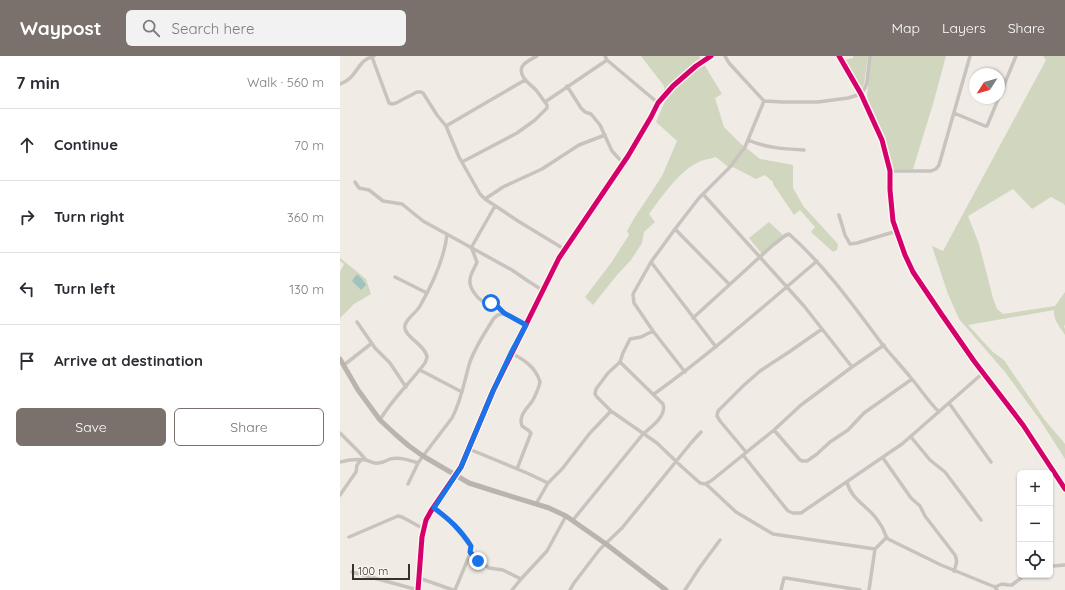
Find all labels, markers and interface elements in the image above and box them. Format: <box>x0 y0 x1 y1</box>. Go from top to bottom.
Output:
search box <box>126 10 406 46</box>
text: Waypost <box>20 16 102 40</box>
icon: search <box>140 17 162 39</box>
text: Search here <box>172 19 254 38</box>
text: Map <box>891 19 920 37</box>
text: Layers <box>942 19 986 37</box>
text: Share <box>1008 19 1045 37</box>
north arrow <box>969 68 1005 104</box>
text: 7 min <box>16 72 60 93</box>
text: Walk · 560 m <box>247 74 324 90</box>
icon: ahead <box>16 134 38 156</box>
text: Continue <box>54 135 118 154</box>
text: 70 m <box>294 137 324 153</box>
icon: right <box>16 206 38 228</box>
text: Turn right <box>54 207 125 226</box>
text: 360 m <box>287 209 324 225</box>
icon: left <box>16 278 38 300</box>
text: Turn left <box>54 279 116 298</box>
text: 130 m <box>289 281 324 297</box>
route start <box>482 294 500 312</box>
icon: arrive <box>16 350 38 372</box>
text: Arrive at destination <box>54 351 203 370</box>
button: Save <box>16 408 166 446</box>
button: Share <box>174 408 324 446</box>
map controls <box>1017 470 1053 578</box>
button: + <box>1017 470 1053 506</box>
button: − <box>1017 506 1053 542</box>
button: locate <box>1017 542 1053 578</box>
route end <box>469 552 487 570</box>
scale bar <box>352 562 410 581</box>
text: 100 m <box>358 564 388 578</box>

